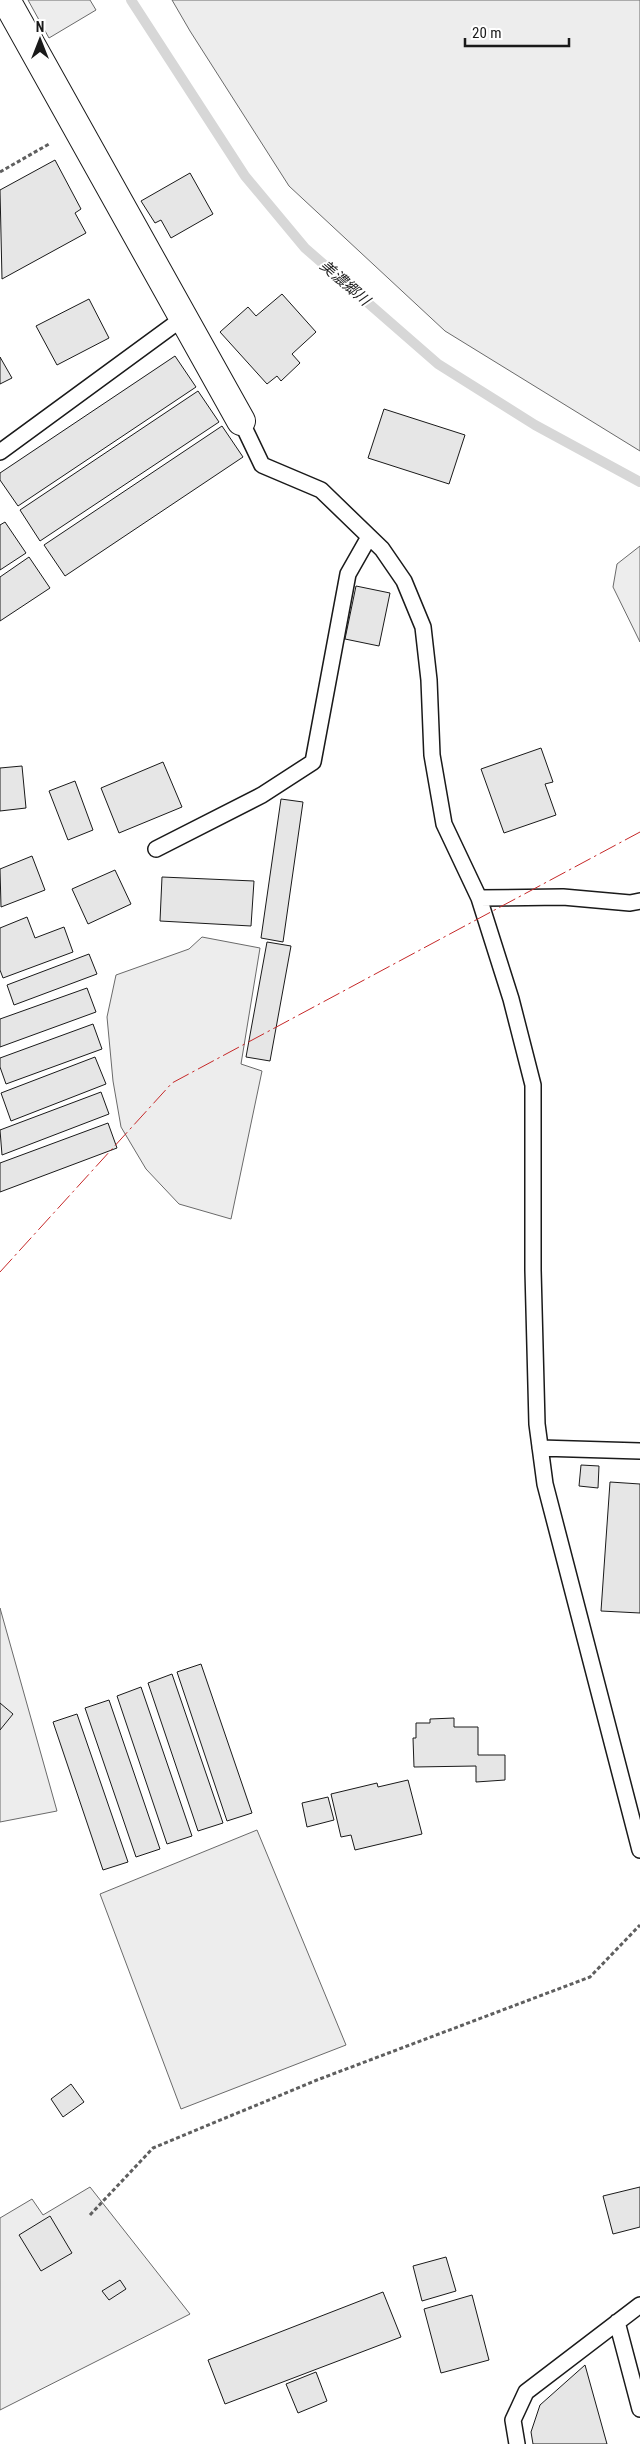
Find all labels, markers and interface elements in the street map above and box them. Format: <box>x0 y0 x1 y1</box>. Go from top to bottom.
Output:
north arrow <box>15 15 65 65</box>
scale bar <box>465 15 569 47</box>
text: N <box>36 19 44 35</box>
text: 20 m <box>472 24 502 42</box>
water label: 美濃郷川 <box>316 257 375 311</box>

